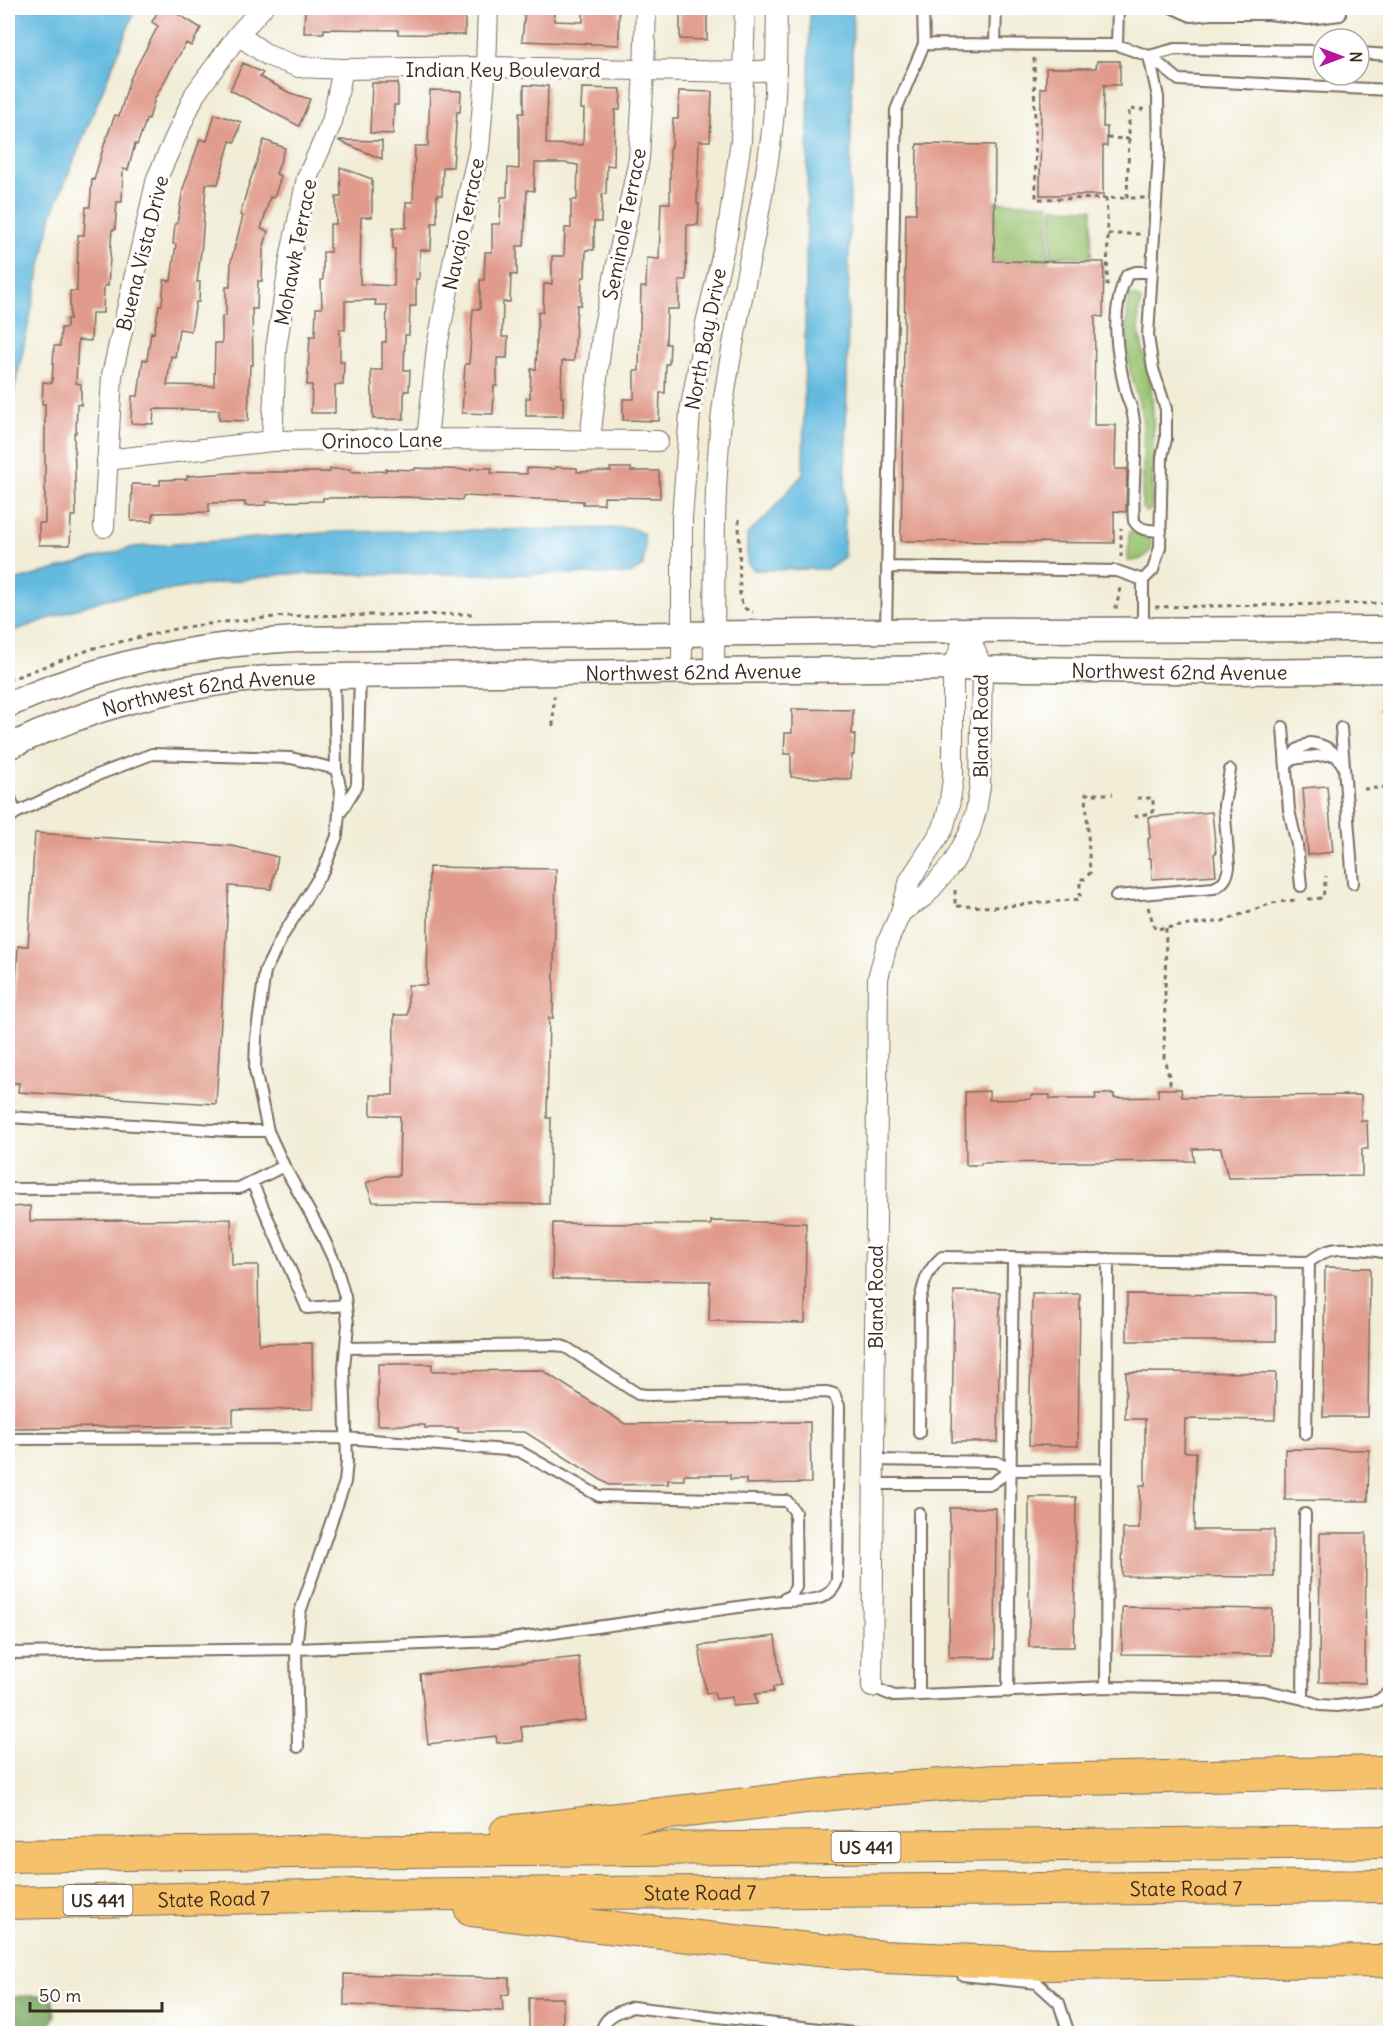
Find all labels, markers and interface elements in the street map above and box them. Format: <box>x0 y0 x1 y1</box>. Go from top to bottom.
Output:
north arrow <box>1311 27 1371 87</box>
text: N <box>1346 51 1366 63</box>
street label: Indian Key Boulevard <box>406 57 601 82</box>
street label: Seminole Terrace <box>597 146 651 302</box>
street label: Navajo Terrace <box>437 156 489 292</box>
street label: Buena Vista Drive <box>111 173 173 333</box>
street label: Mohawk Terrace <box>269 177 321 327</box>
street label: North Bay Drive <box>679 266 731 412</box>
street label: Orinoco Lane <box>321 426 443 454</box>
street label: Northwest 62nd Avenue <box>585 657 802 685</box>
street label: Northwest 62nd Avenue <box>1071 657 1287 685</box>
street label: Northwest 62nd Avenue <box>99 664 316 721</box>
street label: Bland Road <box>968 674 993 778</box>
street label: Bland Road <box>863 1245 888 1349</box>
road number: US 441 <box>832 1832 900 1862</box>
street label: State Road 7 <box>1130 1875 1242 1901</box>
street label: State Road 7 <box>644 1879 756 1905</box>
street label: State Road 7 <box>157 1884 271 1912</box>
road number: US 441 <box>63 1885 132 1915</box>
scale bar <box>30 1975 162 2013</box>
text: 50 m <box>39 1984 81 2007</box>

